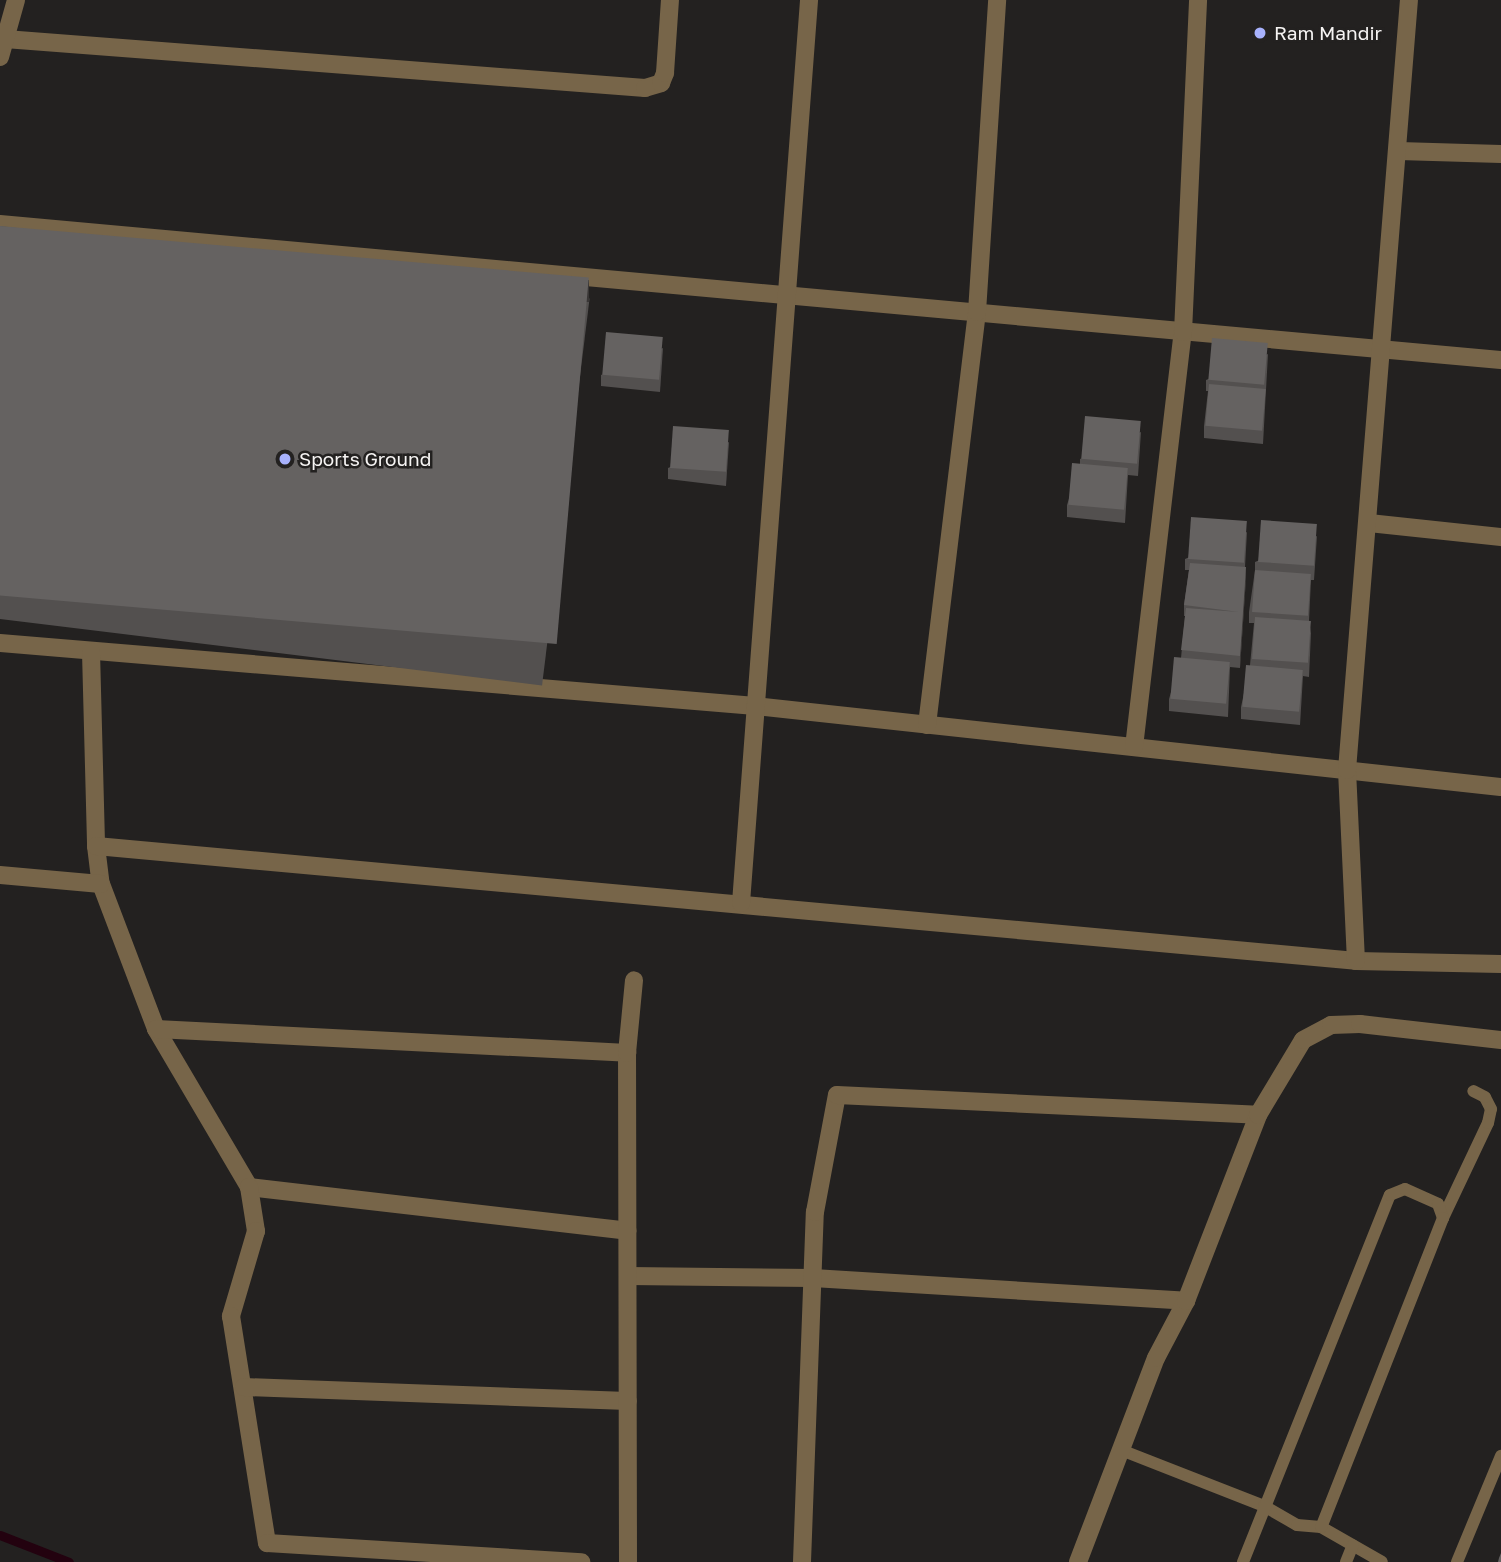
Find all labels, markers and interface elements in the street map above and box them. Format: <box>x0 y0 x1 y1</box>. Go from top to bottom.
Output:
place label: Ram Mandir <box>1274 22 1382 44</box>
marker: Ram Mandir <box>1252 25 1268 41</box>
place label: Sports Ground <box>299 448 431 470</box>
marker: Sports Ground <box>277 451 293 467</box>

